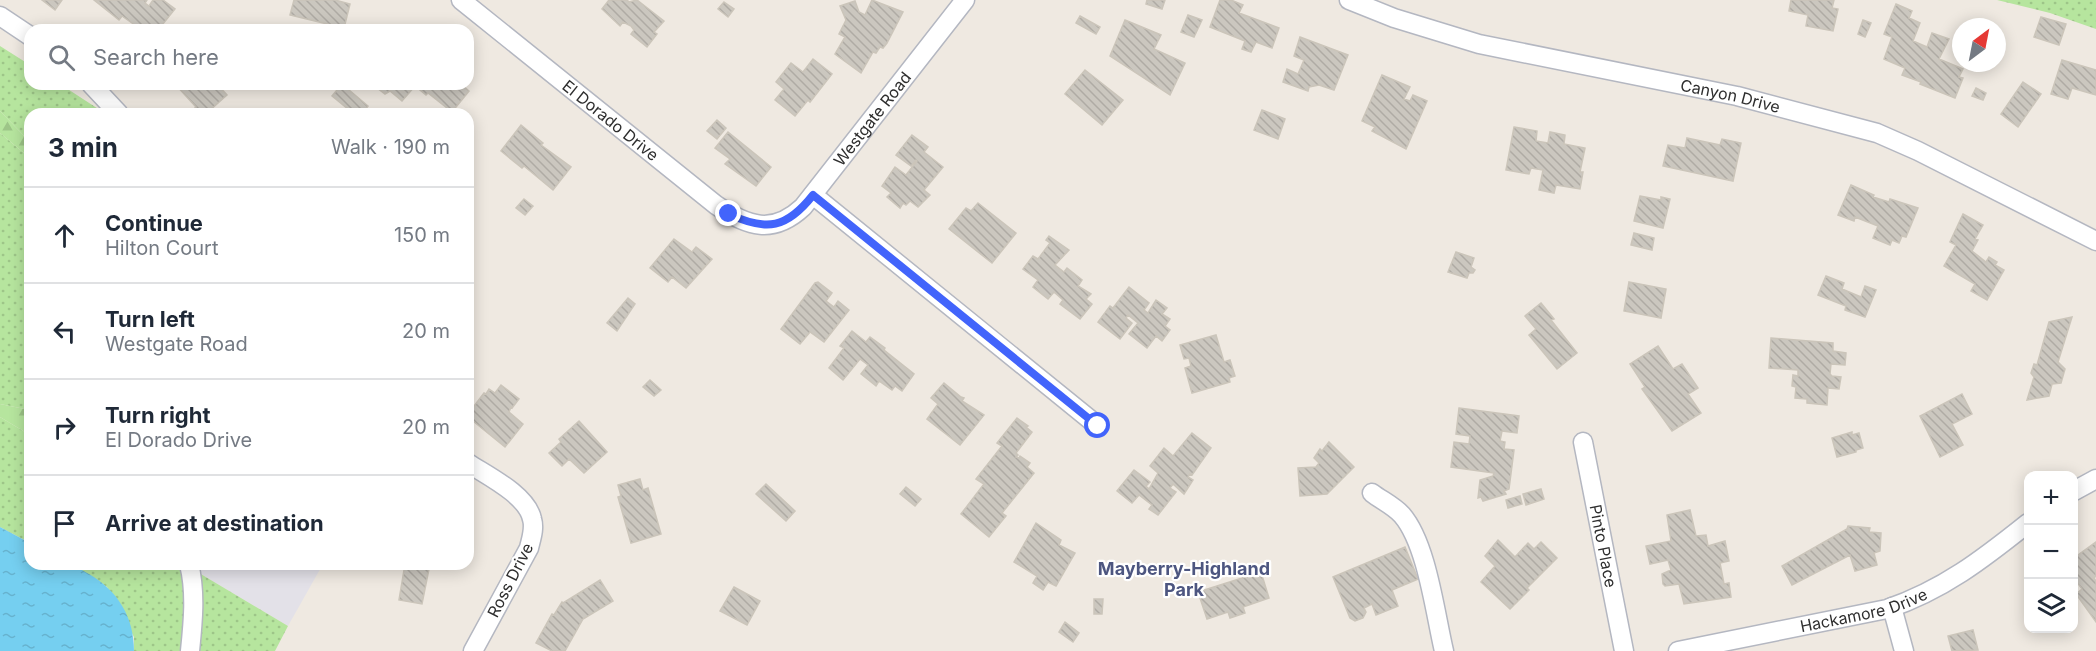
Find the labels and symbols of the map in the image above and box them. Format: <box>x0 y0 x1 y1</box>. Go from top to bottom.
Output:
north arrow <box>1952 18 2006 72</box>
street label: Westgate Road <box>829 68 915 170</box>
street label: Canyon Drive <box>1679 75 1782 117</box>
street label: El Dorado Drive <box>558 76 663 165</box>
route end <box>715 200 741 226</box>
route start <box>1084 412 1110 438</box>
street label: Pinto Place <box>1585 503 1621 589</box>
street label: Ross Drive <box>483 539 537 621</box>
district label: Mayberry-Highland Park <box>1098 558 1270 600</box>
street label: Hackamore Drive <box>1798 584 1930 636</box>

